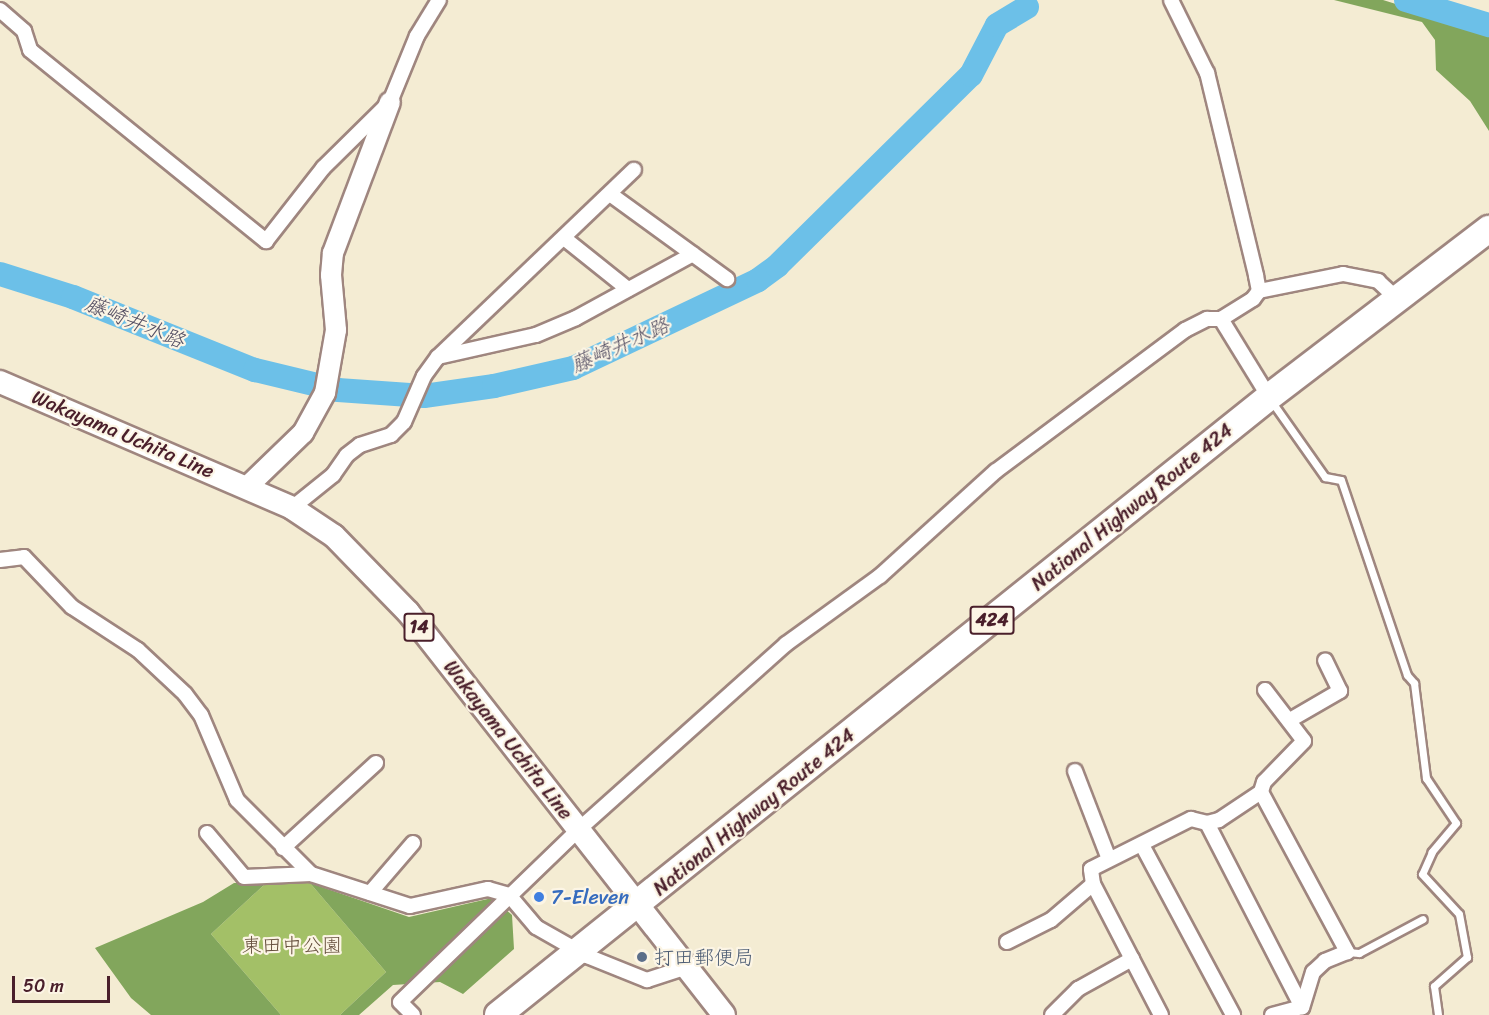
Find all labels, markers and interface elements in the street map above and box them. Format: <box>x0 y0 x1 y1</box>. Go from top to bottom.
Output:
water label: 藤崎井水路 <box>82 291 188 353</box>
water label: 藤崎井水路 <box>567 312 673 378</box>
street label: Wakayama Uchita Line <box>28 385 218 483</box>
street label: National Highway Route 424 <box>1026 418 1238 596</box>
road number: 424 <box>970 605 1014 635</box>
road number: 14 <box>402 612 436 642</box>
street label: Wakayama Uchita Line <box>438 656 578 824</box>
street label: National Highway Route 424 <box>648 723 860 901</box>
place label: 7-Eleven <box>551 885 629 909</box>
marker: 7-Eleven <box>532 890 546 904</box>
park label: 東田中公園 <box>242 933 342 957</box>
place label: 打田郵便局 <box>654 945 754 969</box>
marker: 打田郵便局 <box>635 950 649 964</box>
scale bar <box>15 964 112 1002</box>
text: 50 m <box>23 970 64 1002</box>

